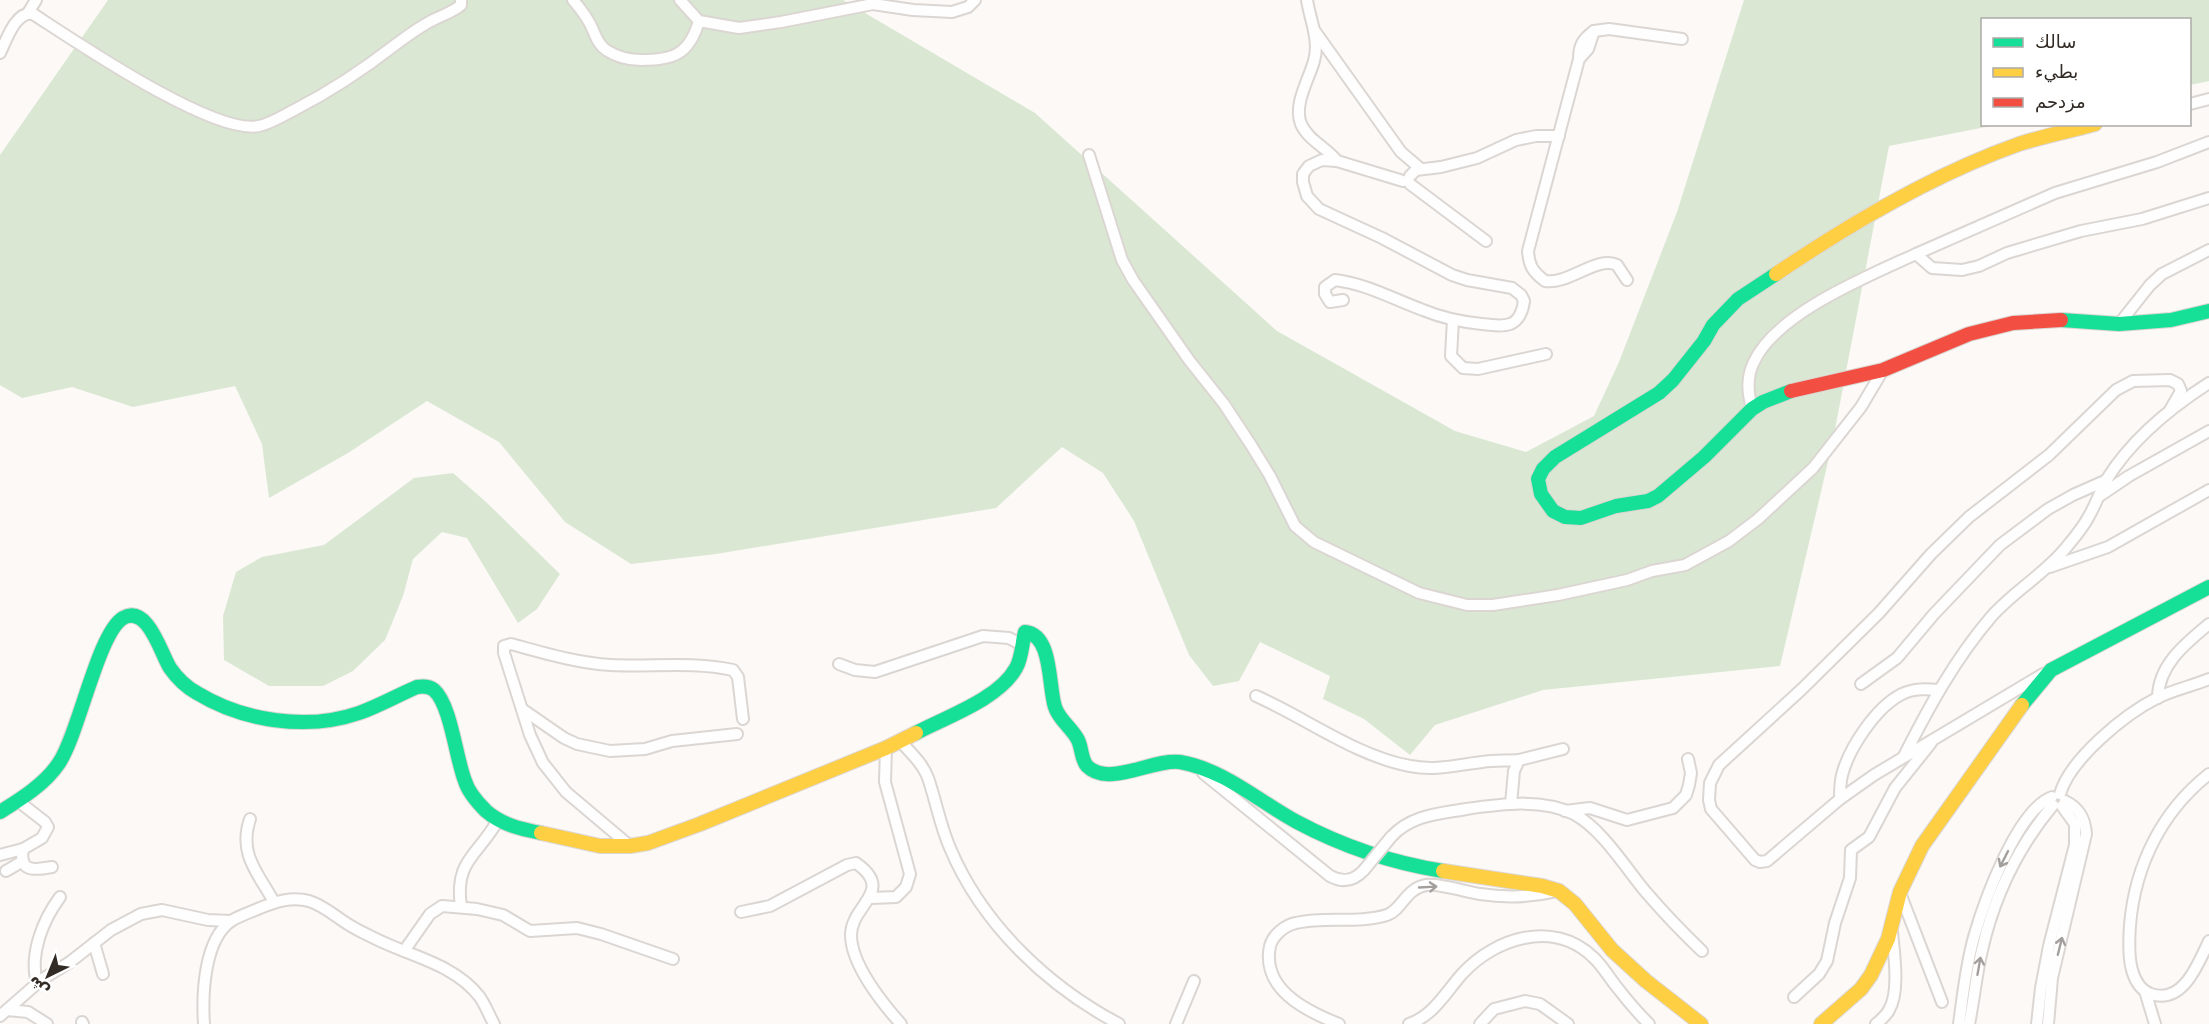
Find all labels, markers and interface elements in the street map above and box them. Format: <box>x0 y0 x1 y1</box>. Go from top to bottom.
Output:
legend <box>1981 18 2191 126</box>
text: سالك <box>2035 31 2076 52</box>
text: بطيء <box>2035 61 2078 83</box>
text: مزدحم <box>2035 91 2086 113</box>
one-way arrow <box>1998 849 2010 867</box>
one-way arrow <box>1418 882 1438 893</box>
one-way arrow <box>2054 936 2066 955</box>
north arrow <box>18 946 78 1006</box>
one-way arrow <box>1974 957 1985 977</box>
text: ش <box>24 972 53 1001</box>

